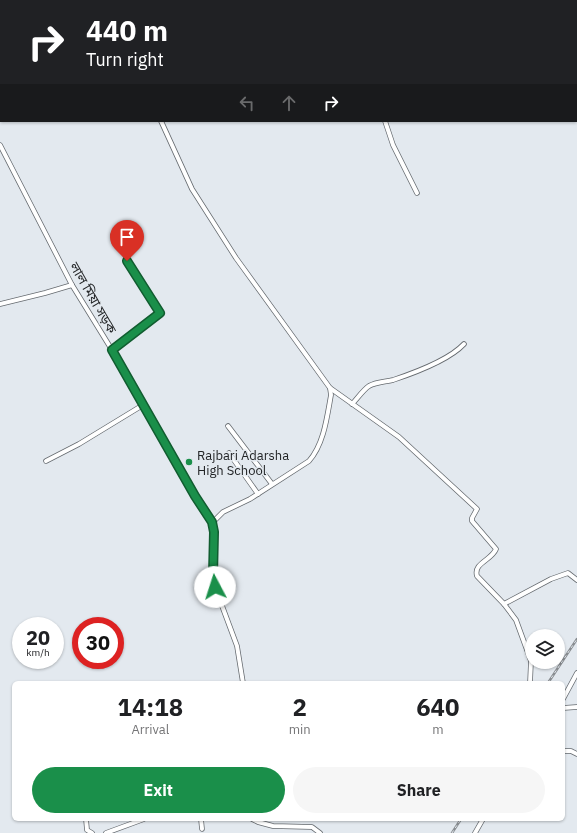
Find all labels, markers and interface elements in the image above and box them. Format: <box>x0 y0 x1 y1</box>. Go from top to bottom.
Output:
text: 440 m <box>86 12 168 49</box>
icon: right <box>20 16 72 68</box>
text: Turn right <box>86 48 164 71</box>
icon: left <box>236 92 258 114</box>
icon: ahead <box>278 92 300 114</box>
icon: right <box>320 92 342 114</box>
pin <box>110 220 144 261</box>
icon: arrive <box>116 226 138 248</box>
street label: লাল মিয়া সড়ক <box>65 258 120 337</box>
place label: Rajbari Adarsha High School <box>197 447 289 479</box>
marker: Rajbari Adarsha High School <box>184 457 194 467</box>
position arrow <box>194 566 236 608</box>
speed limit sign: 30 <box>72 617 124 669</box>
text: 20 <box>26 624 50 651</box>
map controls <box>525 629 565 669</box>
button: layers <box>525 629 565 669</box>
text: km/h <box>26 646 50 659</box>
text: 14:18 <box>118 691 183 723</box>
text: 2 <box>292 691 307 723</box>
text: 640 <box>416 691 459 723</box>
text: Arrival <box>131 721 169 738</box>
text: min <box>289 721 311 738</box>
text: m <box>432 721 443 738</box>
button: Exit <box>32 767 285 813</box>
button: Share <box>293 767 545 813</box>

